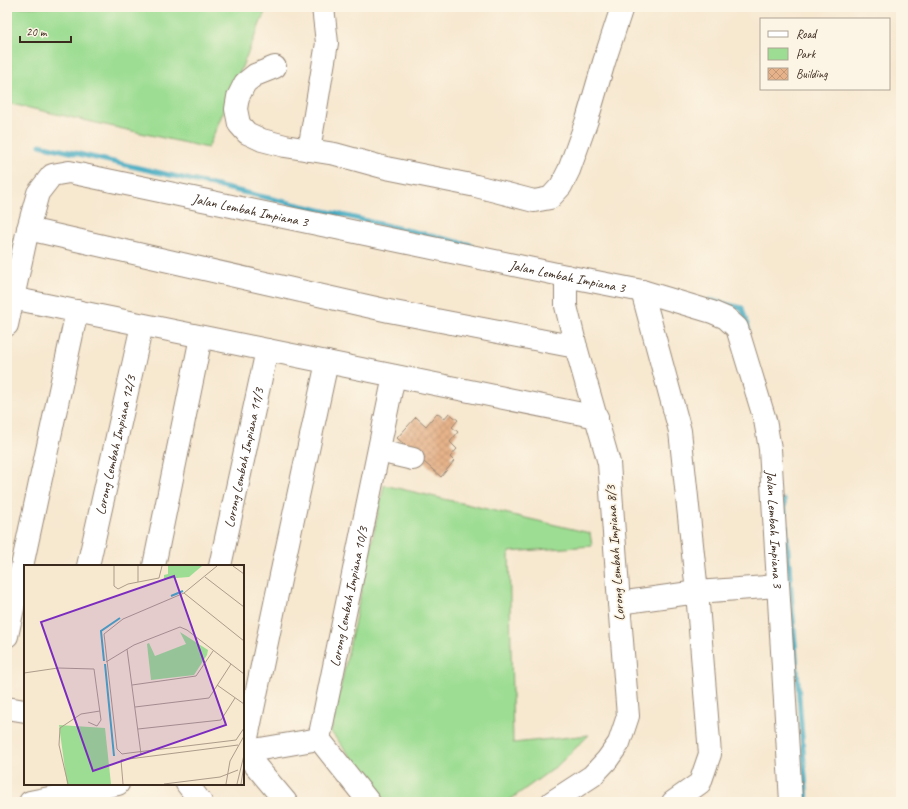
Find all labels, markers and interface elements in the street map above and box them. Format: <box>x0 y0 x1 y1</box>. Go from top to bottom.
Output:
scale bar <box>20 18 71 44</box>
legend <box>760 18 890 90</box>
text: 20 m <box>26 24 48 40</box>
text: Road <box>796 26 818 42</box>
text: Park <box>796 46 817 62</box>
text: Building <box>796 66 828 82</box>
street label: Jalan Lembah Impiana 3 <box>190 189 311 231</box>
street label: Jalan Lembah Impiana 3 <box>507 256 628 296</box>
street label: Lorong Lembah Impiana 12/3 <box>91 372 139 516</box>
street label: Lorong Lembah Impiana 11/3 <box>220 384 267 529</box>
street label: Jalan Lembah Impiana 3 <box>763 469 787 590</box>
street label: Lorong Lembah Impiana 8/3 <box>602 483 628 621</box>
street label: Lorong Lembah Impiana 10/3 <box>326 523 372 668</box>
inset map <box>24 565 244 785</box>

